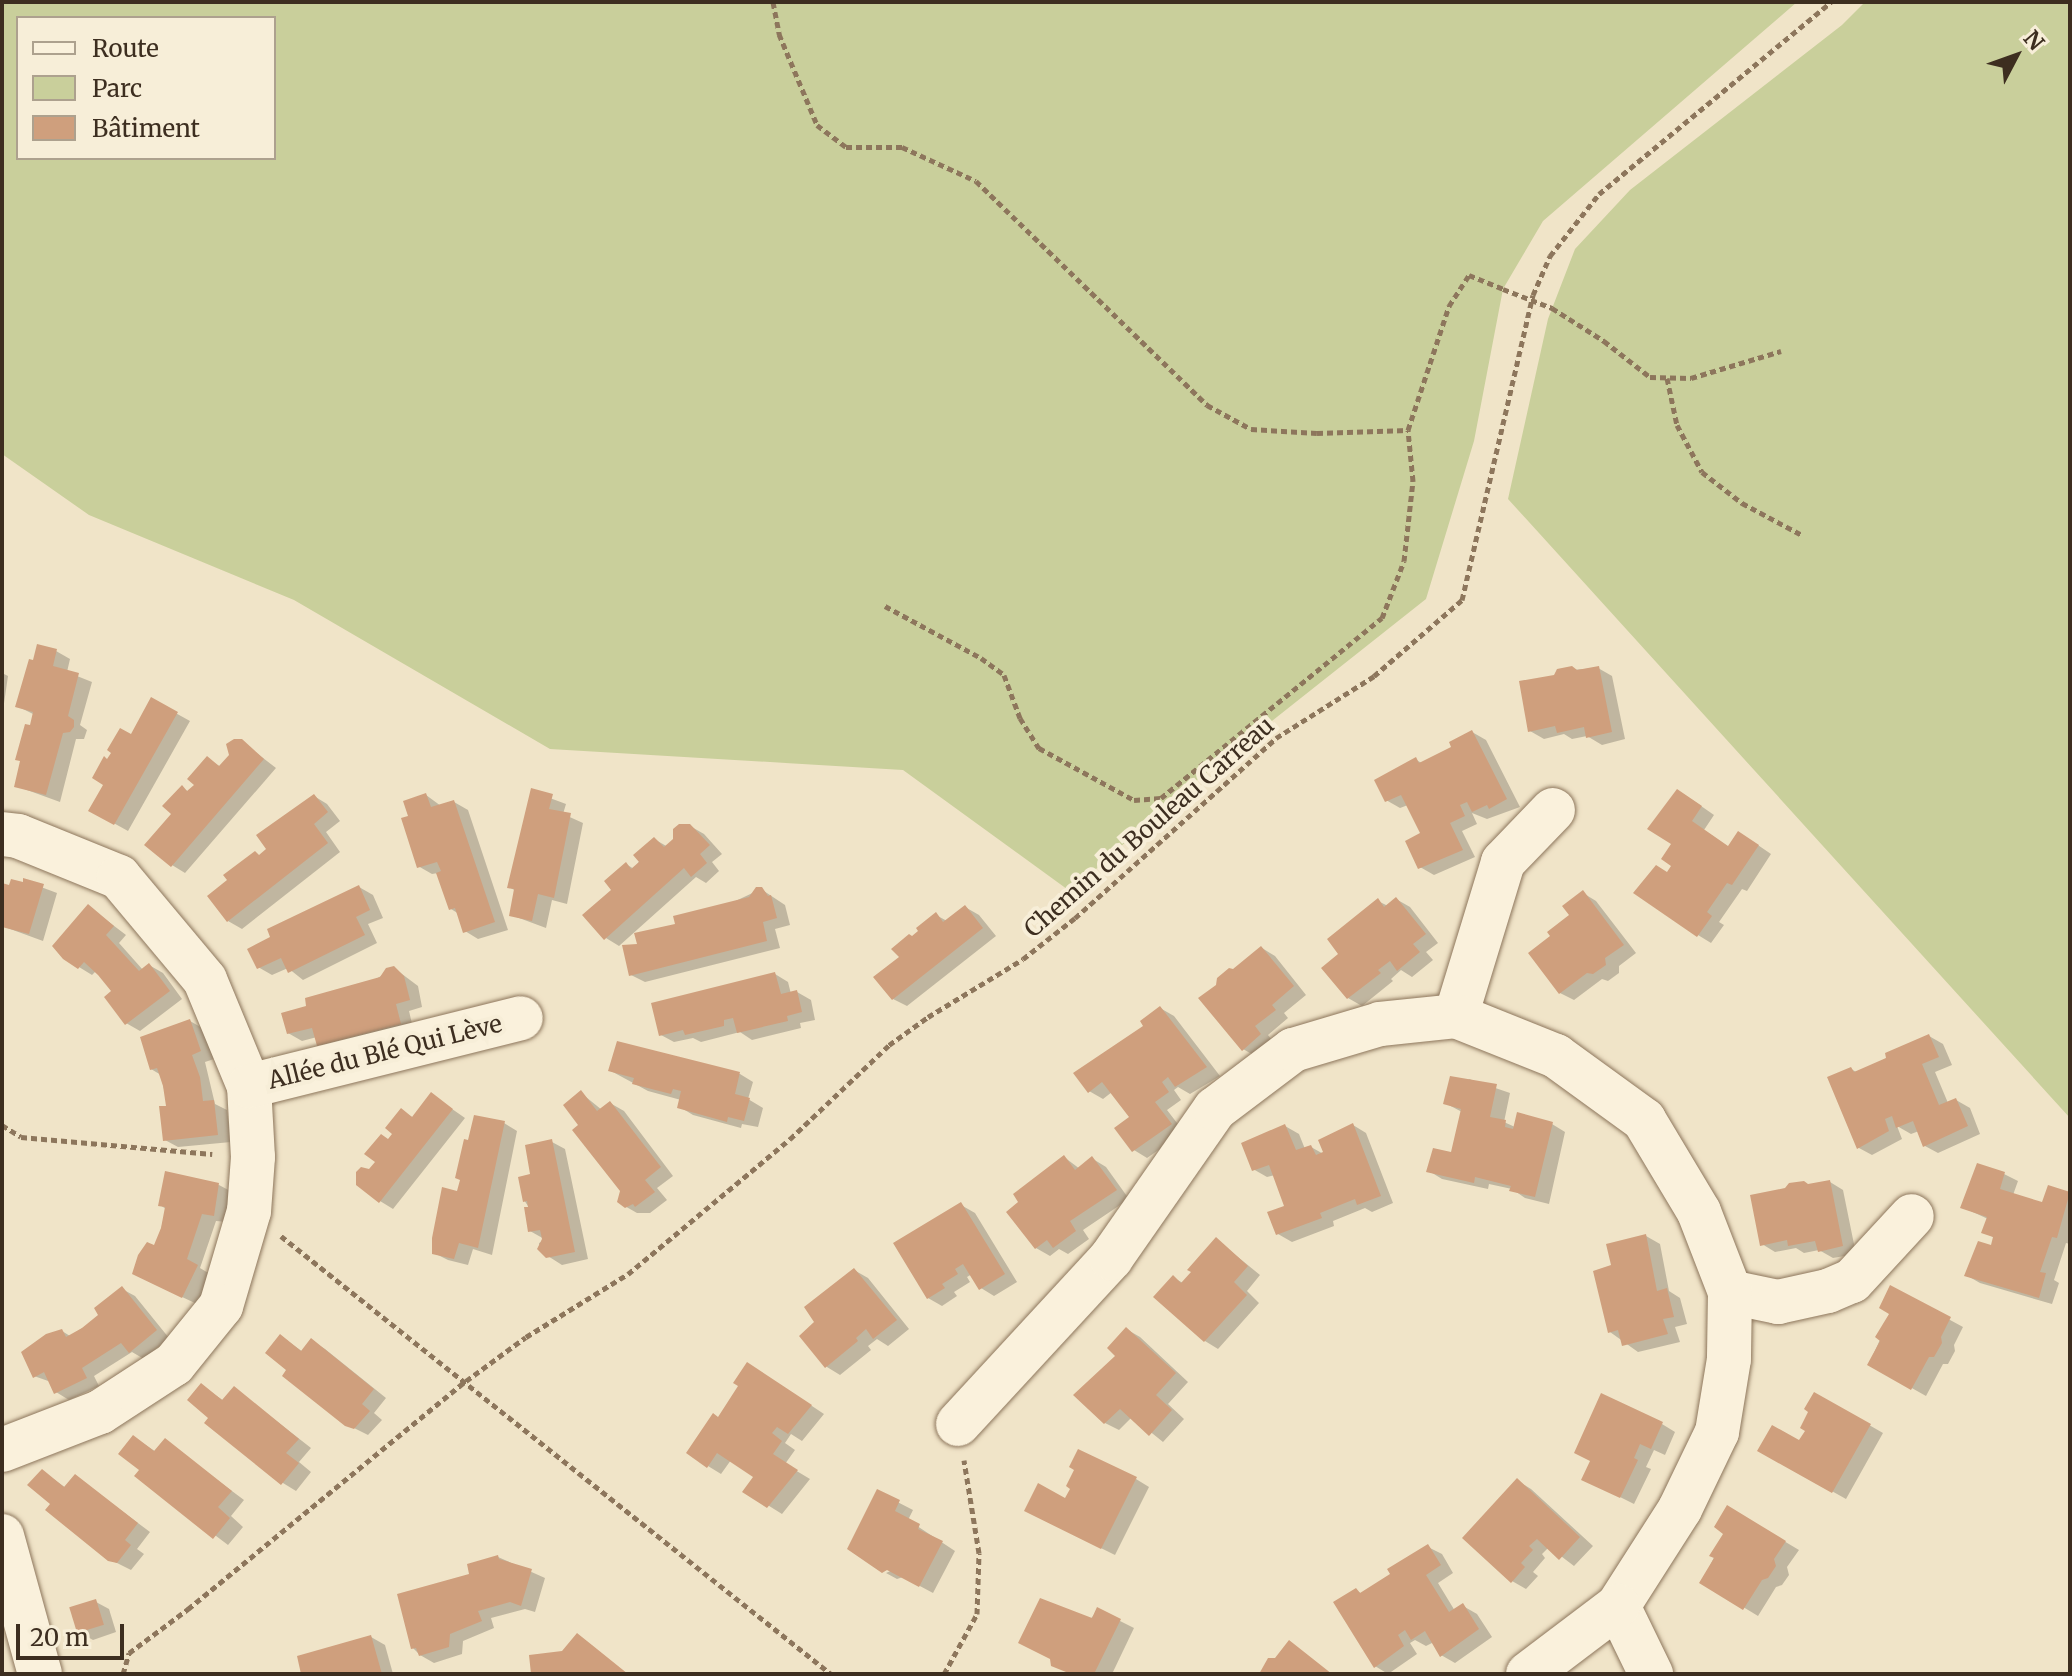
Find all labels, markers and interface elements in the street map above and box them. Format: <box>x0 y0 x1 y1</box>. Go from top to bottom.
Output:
legend <box>16 16 276 160</box>
north arrow <box>1976 16 2056 96</box>
text: N <box>2018 25 2050 56</box>
text: Route <box>92 33 159 64</box>
text: Parc <box>92 73 142 104</box>
text: Bâtiment <box>92 113 200 144</box>
street label: Chemin du Bouleau Carreau <box>1018 711 1280 943</box>
street label: Allée du Blé Qui Lève <box>265 1009 505 1095</box>
scale bar <box>20 1608 128 1658</box>
text: 20 m <box>30 1622 89 1653</box>

